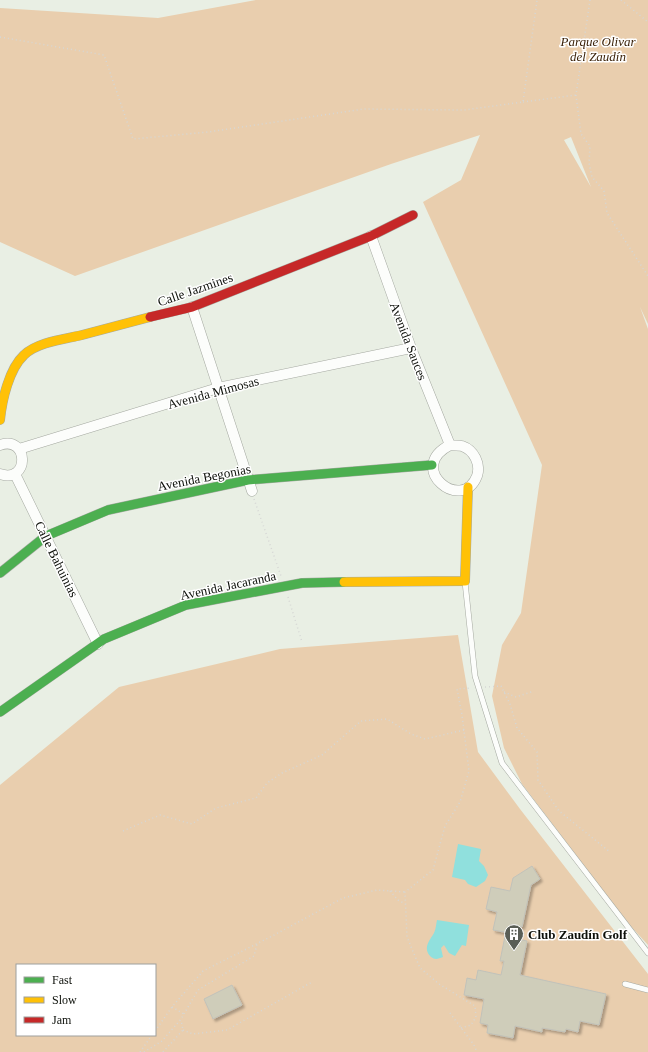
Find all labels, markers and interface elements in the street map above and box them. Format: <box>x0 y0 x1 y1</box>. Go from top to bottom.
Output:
park label: Parque Olivar del Zaudín <box>560 34 636 64</box>
street label: Calle Jazmines <box>156 270 235 309</box>
street label: Avenida Sauces <box>387 300 430 382</box>
street label: Avenida Mimosas <box>166 373 260 412</box>
street label: Avenida Begonias <box>156 461 252 494</box>
street label: Calle Bahuinias <box>32 519 81 600</box>
street label: Avenida Jacaranda <box>179 568 278 603</box>
building icon: Club Zaudín Golf <box>503 923 525 951</box>
place label: Club Zaudín Golf <box>528 927 628 942</box>
legend <box>16 964 156 1036</box>
text: Fast <box>52 973 73 987</box>
text: Slow <box>52 993 77 1007</box>
text: Jam <box>52 1013 72 1027</box>

